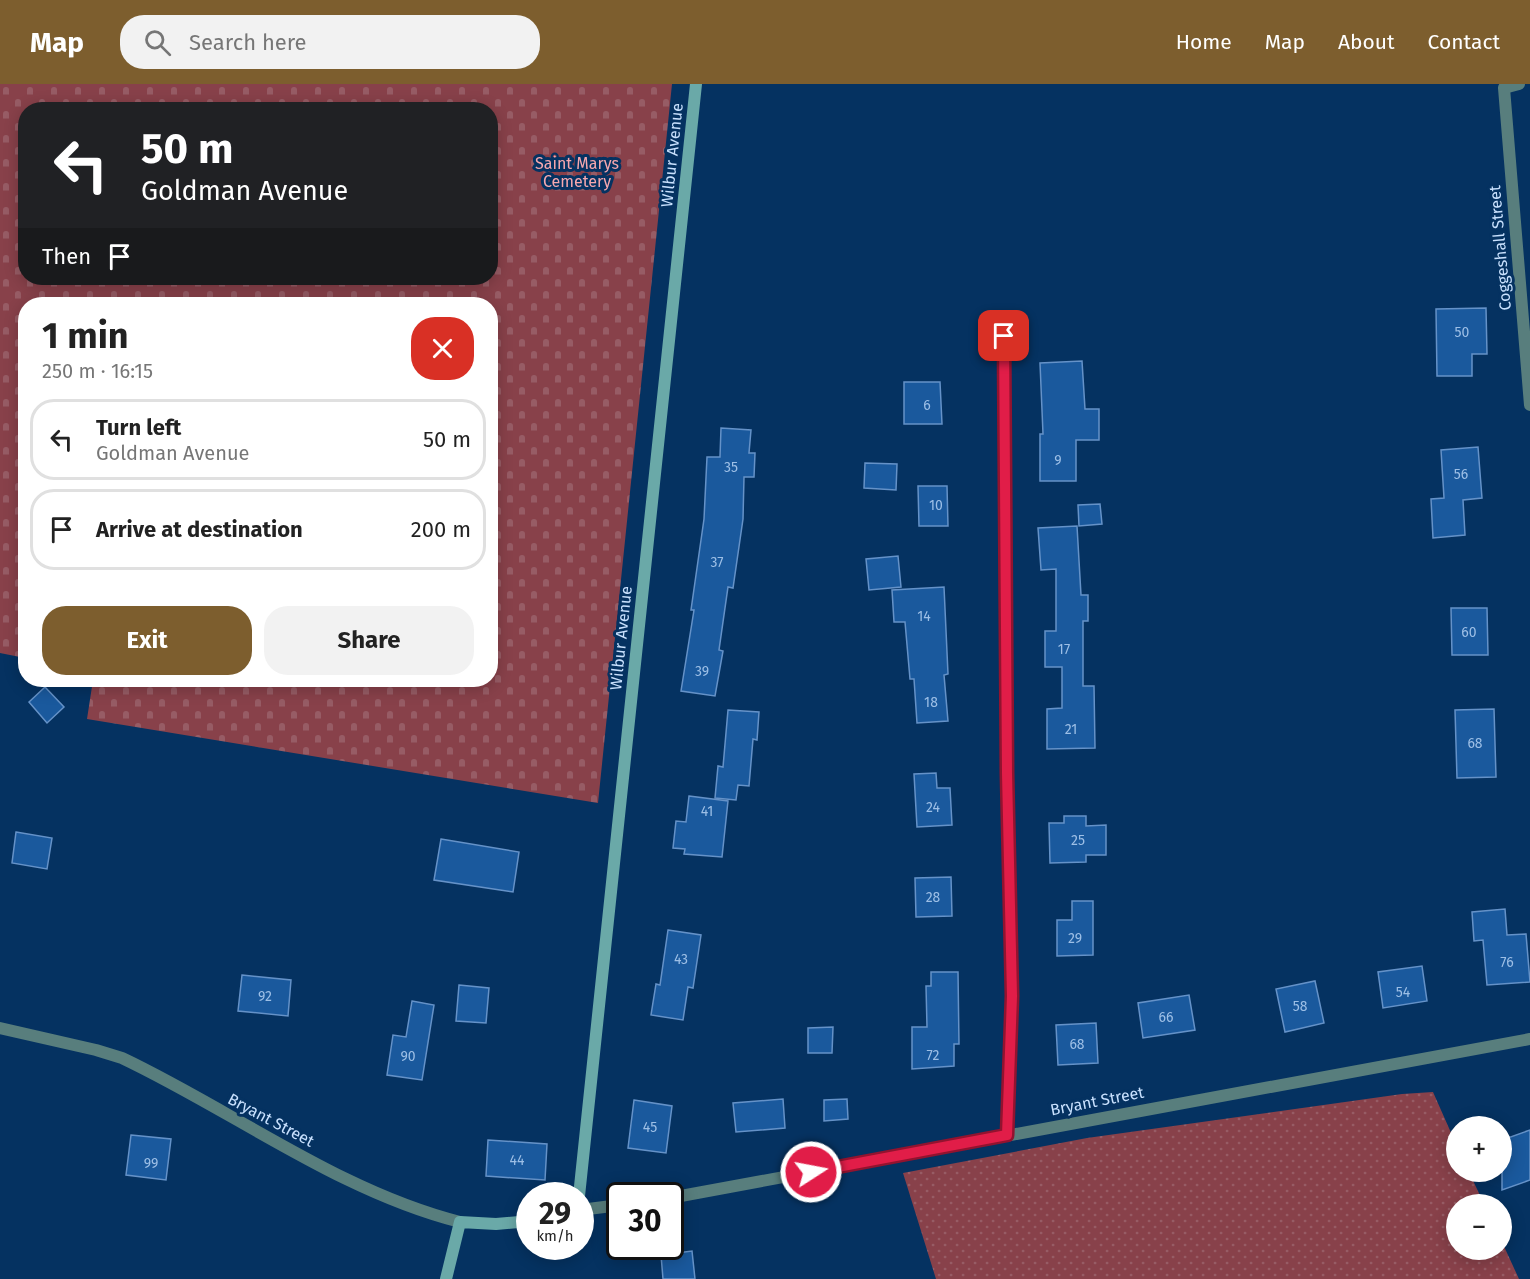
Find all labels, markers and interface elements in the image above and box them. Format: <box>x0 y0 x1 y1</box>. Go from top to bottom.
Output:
search box <box>120 15 540 69</box>
text: Map <box>30 26 84 59</box>
icon: search <box>141 26 174 59</box>
text: Search here <box>189 29 307 56</box>
text: Home <box>1176 29 1232 55</box>
text: Map <box>1265 29 1305 55</box>
text: About <box>1338 29 1395 55</box>
text: Contact <box>1428 29 1500 55</box>
street label: Wilbur Avenue <box>657 102 687 208</box>
text: 50 m <box>141 124 234 174</box>
icon: left <box>42 126 120 204</box>
park label: Saint Marys Cemetery <box>535 154 619 191</box>
text: Goldman Avenue <box>141 175 348 207</box>
street label: Coggeshall Street <box>1485 184 1515 311</box>
icon: arrive <box>103 240 136 273</box>
text: Then <box>42 243 91 270</box>
pin <box>978 310 1029 361</box>
text: 1 min <box>42 314 129 358</box>
button: close <box>411 317 474 380</box>
icon: arrive <box>987 319 1020 352</box>
house number: 50 <box>1455 324 1470 341</box>
text: 250 m · 16:15 <box>42 359 153 383</box>
house number: 6 <box>923 397 931 414</box>
text: Turn left <box>96 414 181 441</box>
icon: left <box>45 423 78 456</box>
text: 50 m <box>423 426 471 453</box>
text: Goldman Avenue <box>96 441 249 465</box>
house number: 9 <box>1054 452 1062 469</box>
house number: 35 <box>724 459 738 476</box>
house number: 56 <box>1454 466 1468 483</box>
house number: 10 <box>929 497 943 514</box>
icon: arrive <box>45 513 78 546</box>
text: Arrive at destination <box>96 516 303 543</box>
text: 200 m <box>411 516 471 543</box>
house number: 37 <box>710 554 724 571</box>
street label: Wilbur Avenue <box>606 585 636 691</box>
button: Exit <box>42 606 252 675</box>
button: Share <box>264 606 474 675</box>
house number: 14 <box>917 608 931 625</box>
house number: 60 <box>1461 624 1477 641</box>
house number: 17 <box>1058 641 1070 658</box>
house number: 39 <box>695 663 709 680</box>
house number: 18 <box>924 694 938 711</box>
house number: 21 <box>1065 721 1077 738</box>
house number: 68 <box>1467 735 1483 752</box>
house number: 24 <box>926 799 941 816</box>
house number: 41 <box>701 803 713 820</box>
house number: 25 <box>1071 832 1085 849</box>
house number: 28 <box>926 889 941 906</box>
house number: 29 <box>1068 930 1082 947</box>
house number: 43 <box>674 951 688 968</box>
house number: 76 <box>1500 954 1514 971</box>
house number: 54 <box>1396 984 1411 1001</box>
house number: 92 <box>258 988 272 1005</box>
house number: 58 <box>1293 998 1308 1015</box>
house number: 66 <box>1159 1009 1173 1026</box>
house number: 68 <box>1069 1036 1085 1053</box>
house number: 72 <box>927 1047 940 1064</box>
house number: 90 <box>400 1048 416 1065</box>
street label: Bryant Street <box>1049 1083 1146 1119</box>
street label: Bryant Street <box>225 1089 318 1151</box>
map controls <box>1446 1116 1512 1260</box>
button: + <box>1446 1116 1512 1182</box>
house number: 45 <box>643 1119 657 1136</box>
position arrow <box>779 1140 843 1204</box>
house number: 44 <box>510 1152 525 1169</box>
house number: 99 <box>144 1155 158 1172</box>
speed limit sign: 30 <box>606 1182 684 1260</box>
button: − <box>1446 1194 1512 1260</box>
text: 29 <box>539 1196 571 1232</box>
text: km/h <box>536 1227 574 1245</box>

